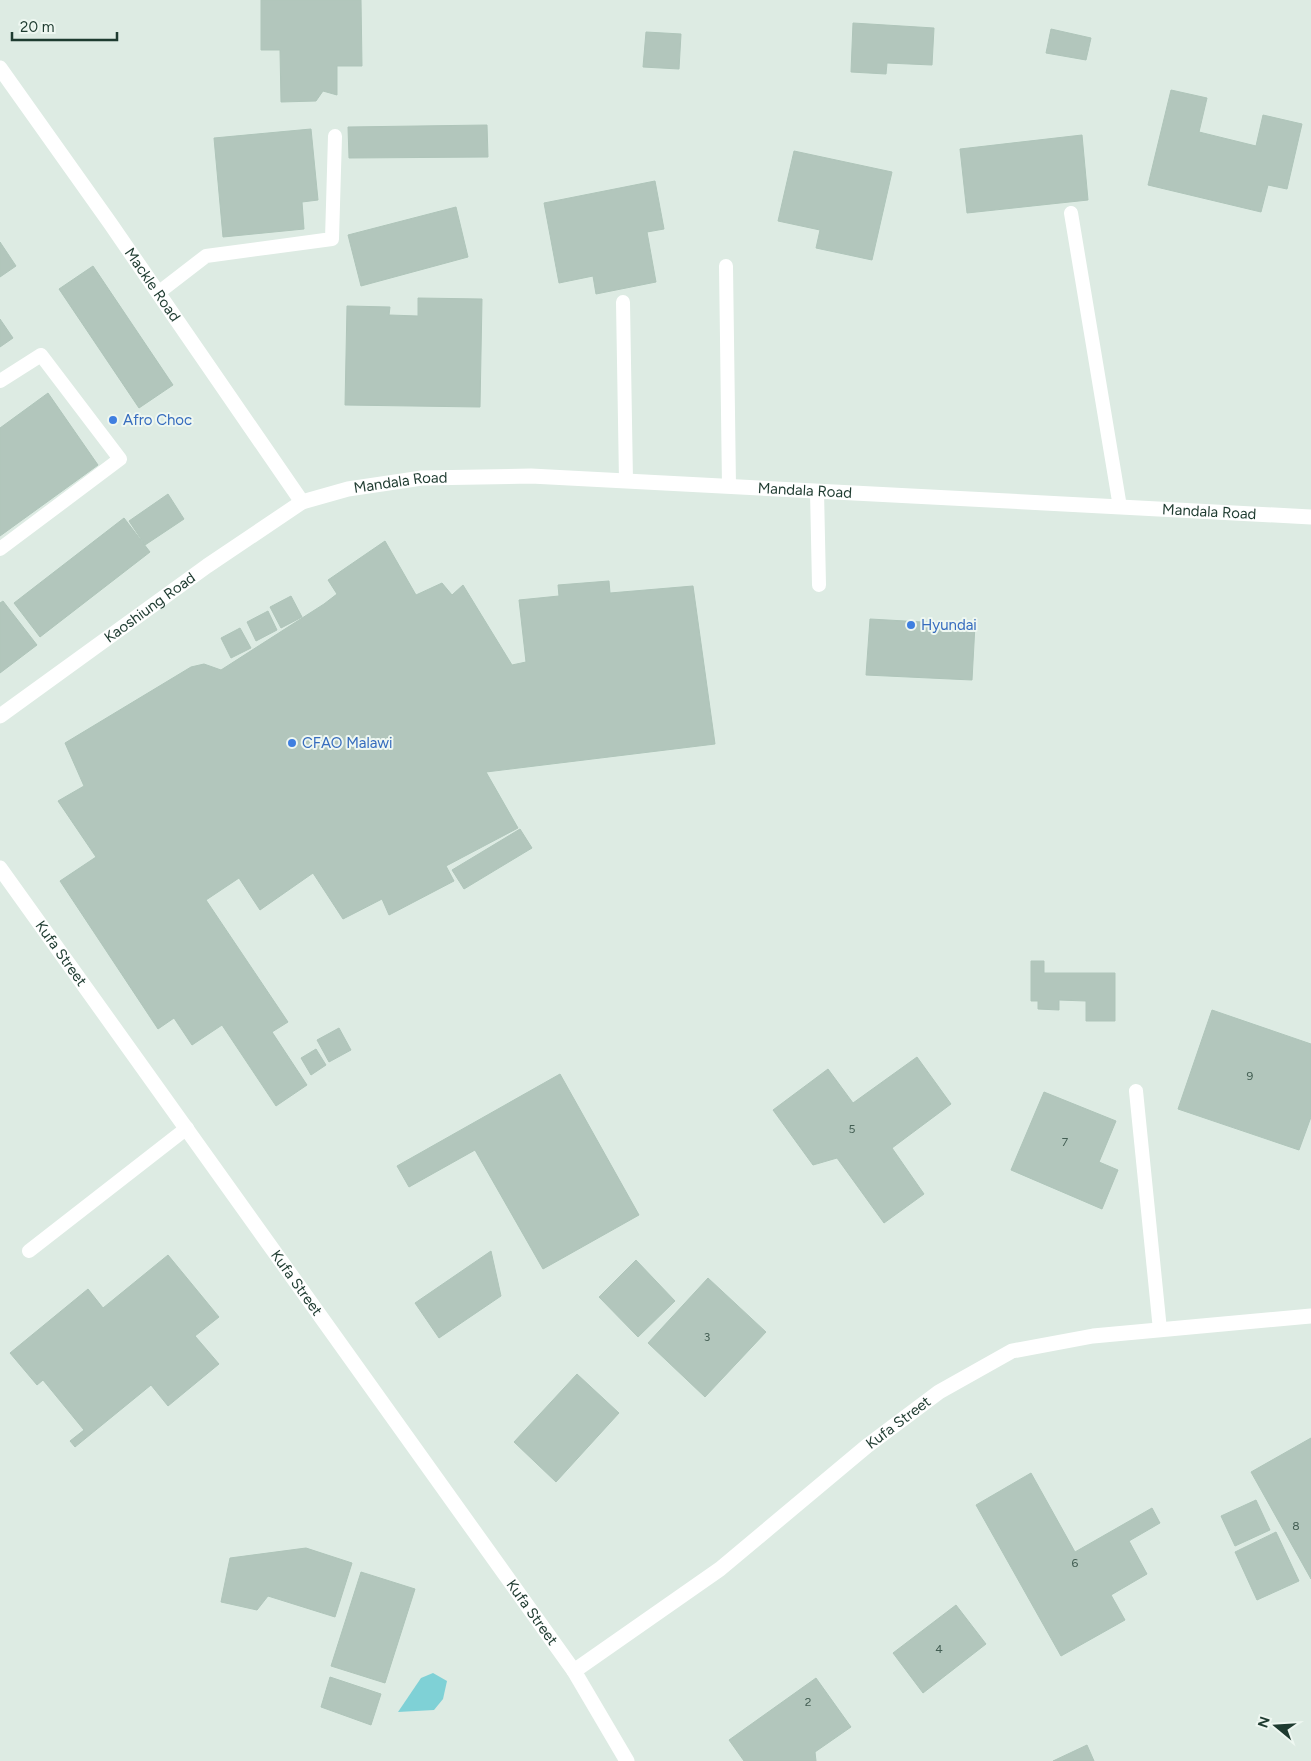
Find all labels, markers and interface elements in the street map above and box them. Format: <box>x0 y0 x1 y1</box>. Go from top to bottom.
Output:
scale bar <box>12 10 118 42</box>
text: 20 m <box>20 18 54 36</box>
street label: Mackle Road <box>121 244 184 325</box>
place label: Afro Choc <box>123 411 192 429</box>
marker: Afro Choc <box>107 414 119 426</box>
street label: Mandala Road <box>352 469 448 497</box>
street label: Mandala Road <box>757 479 852 502</box>
street label: Mandala Road <box>1162 500 1257 523</box>
street label: Kaoshiung Road <box>101 568 199 646</box>
place label: Hyundai <box>921 616 977 634</box>
marker: Hyundai <box>905 619 917 631</box>
place label: CFAO Malawi <box>302 734 393 752</box>
marker: CFAO Malawi <box>286 737 298 749</box>
street label: Kufa Street <box>32 917 91 990</box>
house number: 9 <box>1247 1069 1254 1083</box>
house number: 5 <box>849 1122 856 1136</box>
house number: 7 <box>1062 1135 1069 1149</box>
street label: Kufa Street <box>267 1247 326 1319</box>
house number: 3 <box>704 1330 710 1344</box>
street label: Kufa Street <box>862 1392 935 1453</box>
house number: 8 <box>1292 1519 1300 1533</box>
house number: 6 <box>1072 1556 1079 1570</box>
street label: Kufa Street <box>503 1576 562 1649</box>
house number: 4 <box>935 1642 943 1656</box>
house number: 2 <box>805 1695 811 1709</box>
north arrow <box>1251 1701 1301 1751</box>
text: N <box>1254 1714 1274 1730</box>

